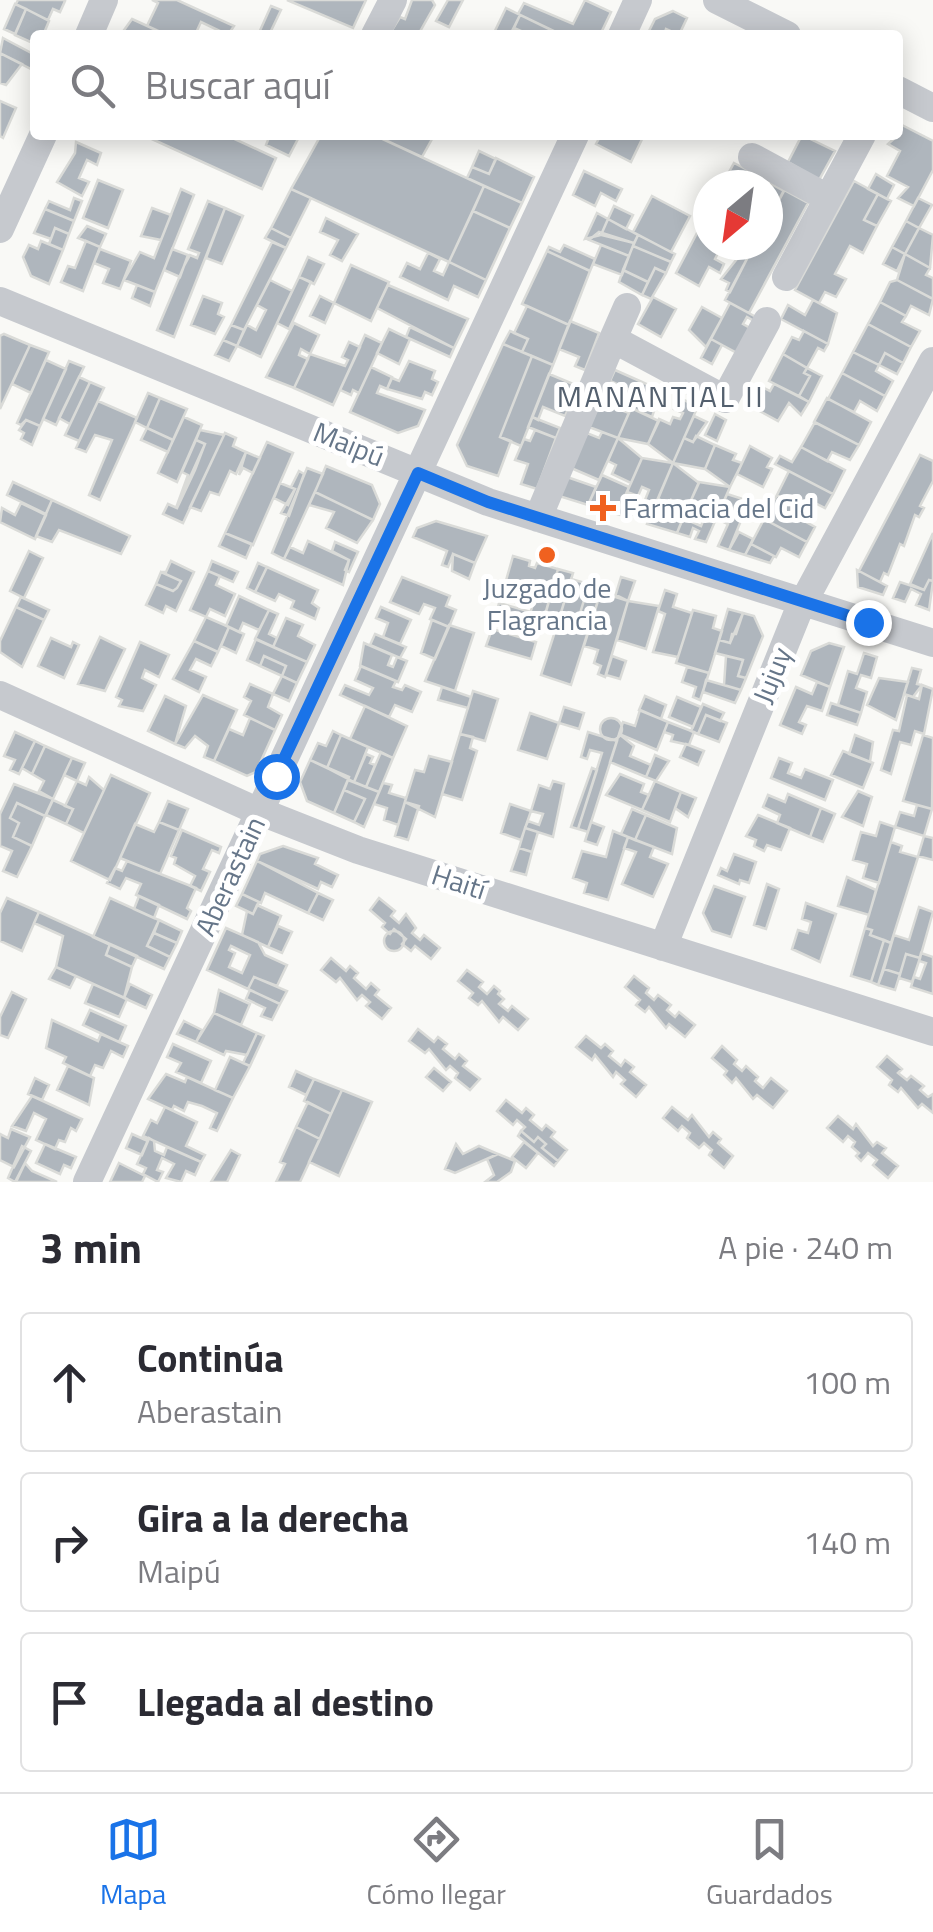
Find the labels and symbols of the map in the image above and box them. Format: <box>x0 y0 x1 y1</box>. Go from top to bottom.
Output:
north arrow <box>693 170 783 260</box>
district label: MANANTIAL II <box>557 373 765 419</box>
street label: Maipú <box>307 410 391 477</box>
place label: Farmacia del Cid <box>623 486 814 529</box>
marker: Farmacia del Cid <box>592 497 614 519</box>
marker: Juzgado de Flagrancia <box>536 544 558 566</box>
place label: Juzgado de Flagrancia <box>483 566 611 641</box>
route end <box>846 600 892 646</box>
street label: Jujuy <box>741 640 802 710</box>
route start <box>254 754 300 800</box>
street label: Aberastain <box>183 809 276 943</box>
street label: Haití <box>426 853 494 911</box>

